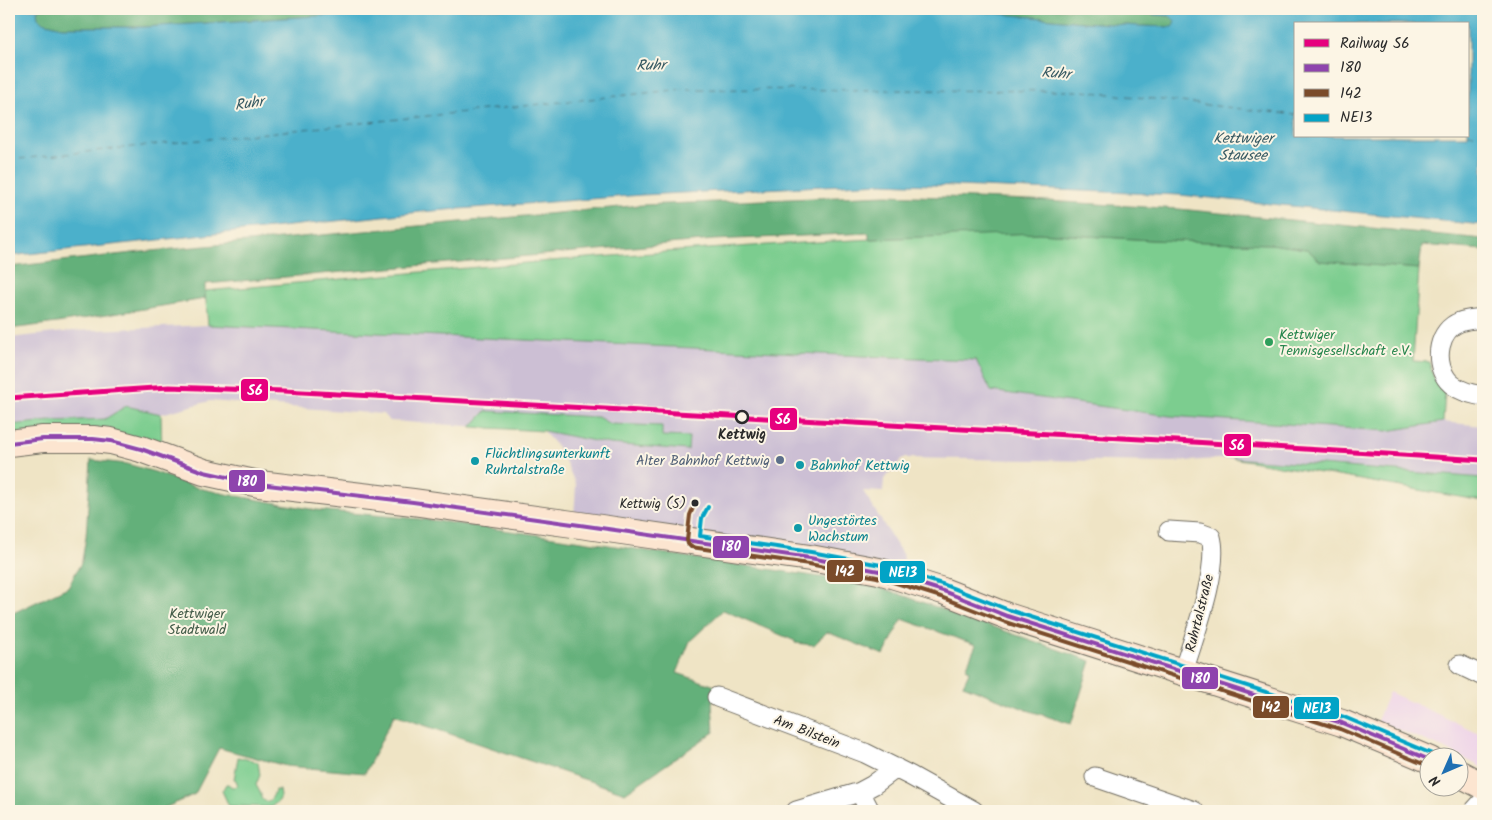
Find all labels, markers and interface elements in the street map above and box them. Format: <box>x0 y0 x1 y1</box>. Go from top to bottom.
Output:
legend <box>1294 22 1470 138</box>
text: Railway S6 <box>1340 32 1410 56</box>
water label: Ruhr <box>636 54 669 78</box>
text: 180 <box>1340 56 1362 80</box>
water label: Ruhr <box>1041 61 1074 87</box>
text: 142 <box>1340 82 1362 106</box>
water label: Ruhr <box>233 89 268 118</box>
text: NE13 <box>1340 106 1373 130</box>
water label: Kettwiger Stausee <box>1213 127 1276 168</box>
place label: Kettwiger Tennisgesellschaft e.V. <box>1279 324 1412 362</box>
marker: Kettwiger Tennisgesellschaft e.V. <box>1263 336 1275 348</box>
line badge: S6 <box>240 378 269 402</box>
text: S6 <box>247 380 263 402</box>
line badge: S6 <box>769 407 798 431</box>
text: S6 <box>775 409 791 431</box>
marker: Kettwig <box>735 410 749 424</box>
place label: Kettwig <box>718 424 766 446</box>
line badge: S6 <box>1223 433 1252 457</box>
text: S6 <box>1229 435 1245 457</box>
place label: Flüchtlingsunterkunft Ruhrtalstraße <box>485 443 611 481</box>
place label: Alter Bahnhof Kettwig <box>636 450 770 472</box>
marker: Alter Bahnhof Kettwig <box>774 454 786 466</box>
marker: Flüchtlingsunterkunft Ruhrtalstraße <box>469 455 481 467</box>
place label: Bahnhof Kettwig <box>810 455 910 477</box>
marker: Bahnhof Kettwig <box>794 459 806 471</box>
line badge: 180 <box>228 469 266 493</box>
text: 180 <box>237 471 258 493</box>
place label: Kettwig (S) <box>619 494 686 515</box>
marker: Kettwig (S) <box>690 498 700 508</box>
place label: Ungestörtes Wachstum <box>808 510 877 548</box>
marker: Ungestörtes Wachstum <box>792 522 804 534</box>
line badge: 180 <box>712 535 750 559</box>
text: 180 <box>721 536 742 558</box>
line badge: 142 <box>826 559 864 583</box>
line badge: NE13 <box>879 560 926 584</box>
text: 142 <box>835 561 855 583</box>
text: NE13 <box>889 562 918 584</box>
street label: Ruhrtalstraße <box>1180 571 1220 654</box>
park label: Kettwiger Stadtwald <box>168 603 227 641</box>
line badge: 180 <box>1181 666 1219 690</box>
text: 180 <box>1190 668 1211 690</box>
line badge: 142 <box>1252 695 1290 719</box>
line badge: NE13 <box>1293 696 1340 720</box>
text: 142 <box>1261 697 1281 719</box>
text: NE13 <box>1303 698 1332 720</box>
street label: Am Bilstein <box>770 709 843 755</box>
north arrow <box>1420 748 1470 798</box>
text: N <box>1424 769 1446 791</box>

